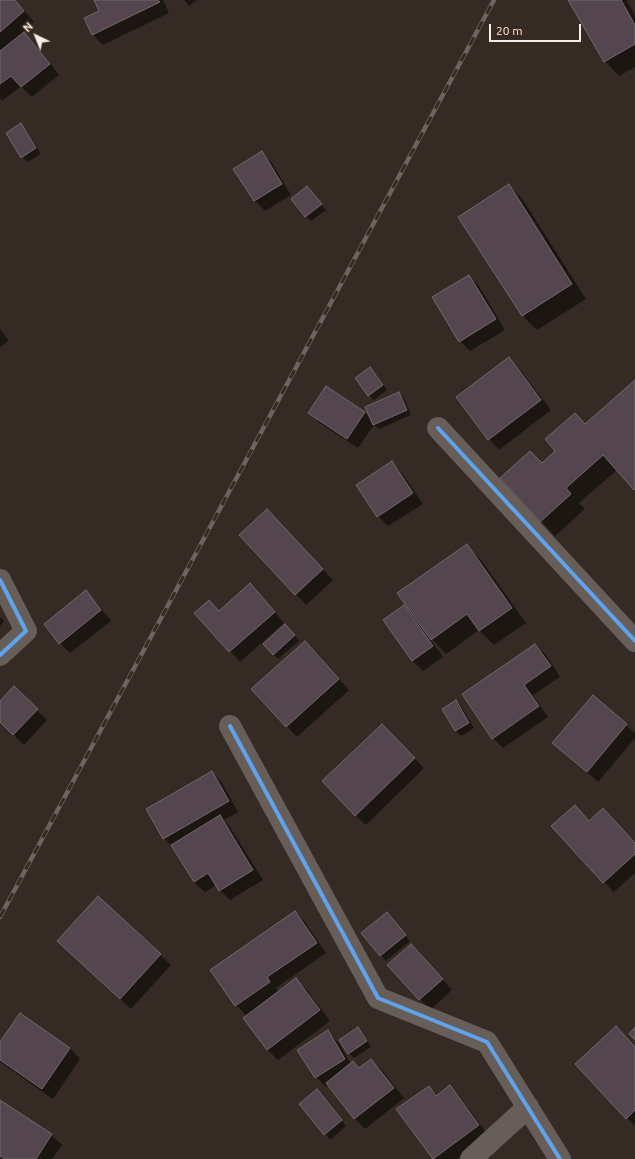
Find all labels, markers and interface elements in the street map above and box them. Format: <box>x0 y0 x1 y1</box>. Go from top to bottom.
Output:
north arrow <box>16 16 56 56</box>
scale bar <box>491 16 583 42</box>
text: N <box>21 20 35 34</box>
text: 20 m <box>496 24 523 37</box>

